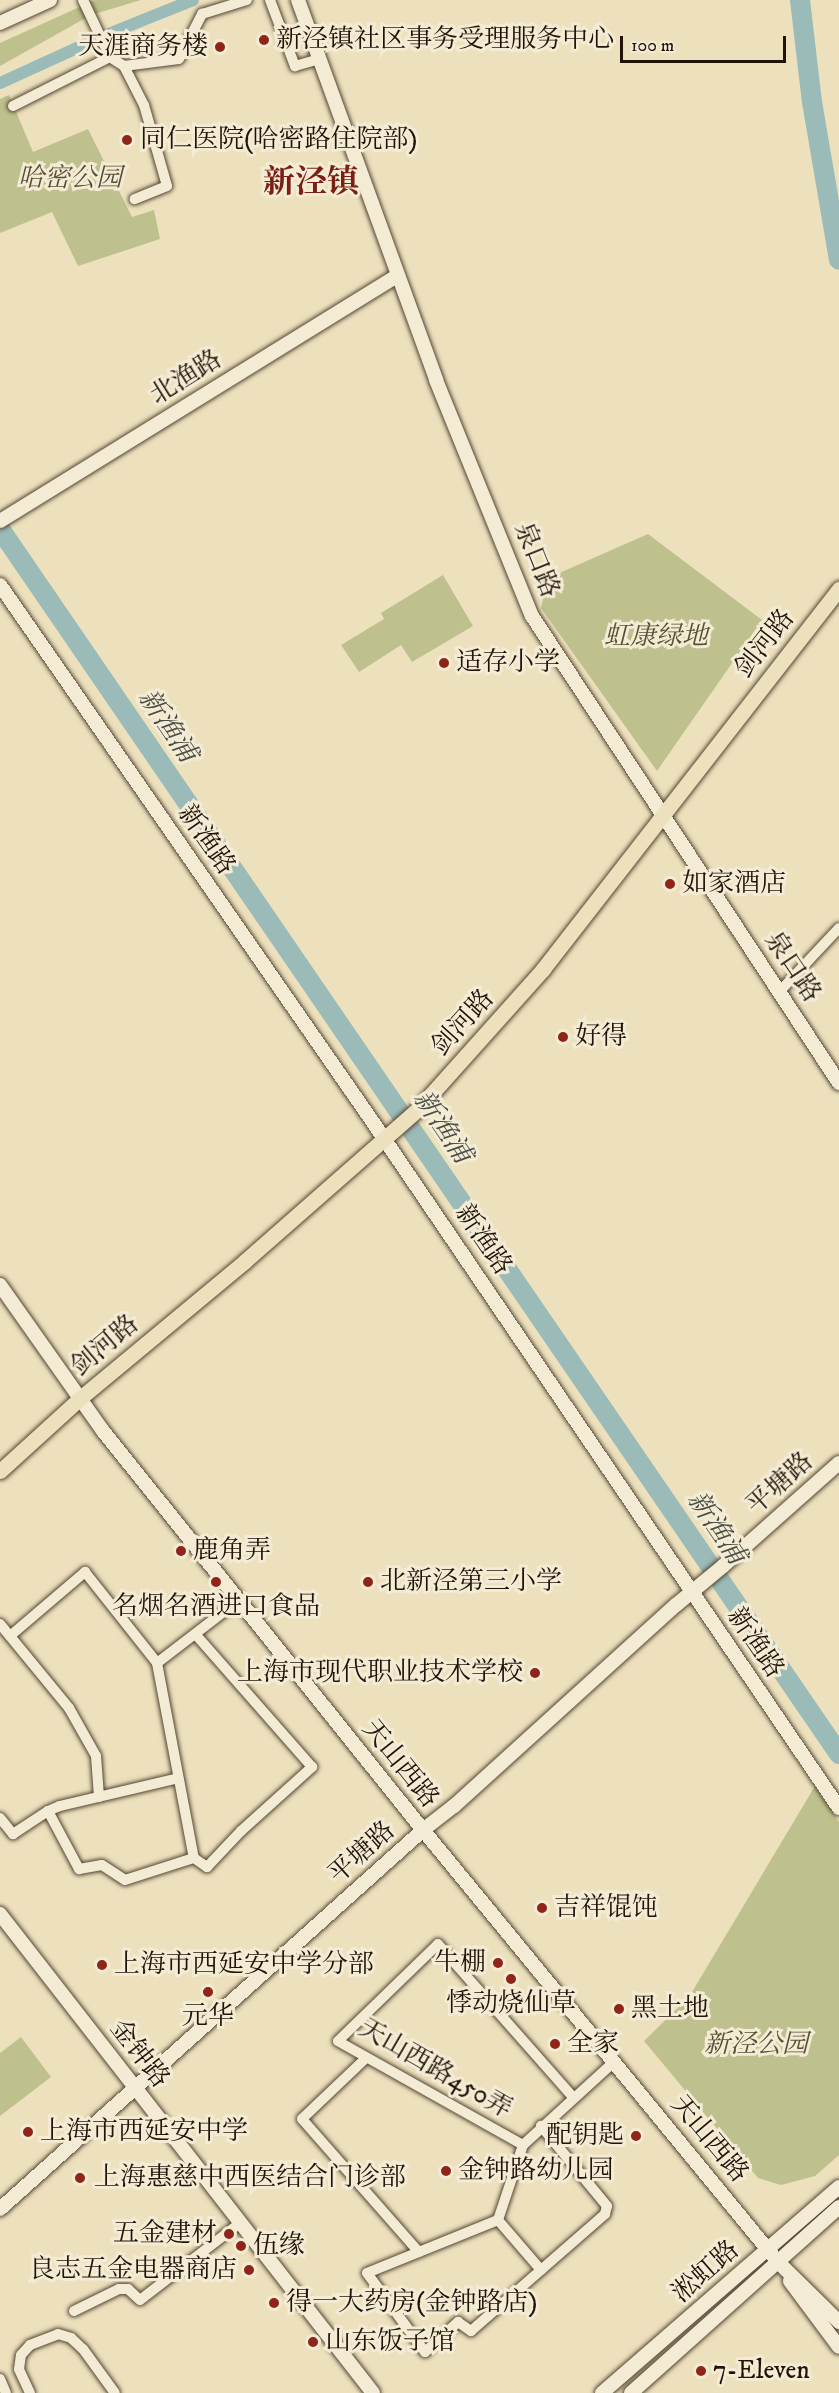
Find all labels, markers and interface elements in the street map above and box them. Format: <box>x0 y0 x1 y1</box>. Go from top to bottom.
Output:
place label: 新泾镇社区事务受理服务中心 <box>276 24 614 56</box>
scale bar <box>623 24 790 62</box>
place label: 天涯商务楼 <box>78 31 208 63</box>
marker: 新泾镇社区事务受理服务中心 <box>257 33 271 47</box>
text: 100 m <box>631 35 674 57</box>
marker: 天涯商务楼 <box>213 40 227 54</box>
place label: 同仁医院(哈密路住院部) <box>140 124 417 156</box>
marker: 同仁医院(哈密路住院部) <box>118 131 136 149</box>
park label: 哈密公园 <box>18 163 122 195</box>
district label: 新泾镇 <box>263 164 359 202</box>
street label: 北渔路 <box>145 344 227 412</box>
street label: 泉口路 <box>507 518 565 602</box>
street label: 剑河路 <box>729 604 801 684</box>
park label: 虹康绿地 <box>604 621 708 653</box>
place label: 适存小学 <box>456 647 560 679</box>
marker: 适存小学 <box>437 656 451 670</box>
water label: 新渔浦 <box>131 683 203 769</box>
street label: 新渔路 <box>171 799 241 881</box>
place label: 如家酒店 <box>682 868 786 900</box>
marker: 如家酒店 <box>663 877 677 891</box>
street label: 泉口路 <box>757 926 827 1008</box>
street label: 剑河路 <box>425 984 501 1062</box>
place label: 好得 <box>575 1021 627 1053</box>
marker: 好得 <box>556 1030 570 1044</box>
water label: 新渔浦 <box>406 1084 478 1170</box>
street label: 新渔路 <box>448 1199 518 1281</box>
street label: 剑河路 <box>65 1309 145 1383</box>
street label: 平塘路 <box>741 1446 819 1522</box>
water label: 新渔浦 <box>680 1485 752 1571</box>
place label: 鹿角弄 <box>193 1535 271 1567</box>
marker: 鹿角弄 <box>174 1544 188 1558</box>
place label: 北新泾第三小学 <box>380 1566 562 1598</box>
marker: 名烟名酒进口食品 <box>209 1575 223 1589</box>
marker: 北新泾第三小学 <box>361 1575 375 1589</box>
place label: 名烟名酒进口食品 <box>112 1591 320 1623</box>
street label: 新渔路 <box>720 1602 790 1684</box>
place label: 上海市现代职业技术学校 <box>237 1657 523 1689</box>
marker: 上海市现代职业技术学校 <box>528 1666 542 1680</box>
street label: 天山西路 <box>355 1714 445 1814</box>
street label: 平塘路 <box>323 1815 401 1891</box>
place label: 吉祥馄饨 <box>554 1892 658 1924</box>
marker: 吉祥馄饨 <box>535 1901 549 1915</box>
place label: 牛棚 <box>434 1947 486 1979</box>
place label: 上海市西延安中学分部 <box>114 1949 374 1981</box>
marker: 牛棚 <box>491 1956 505 1970</box>
marker: 上海市西延安中学分部 <box>95 1958 109 1972</box>
marker: 悸动烧仙草 <box>504 1972 518 1986</box>
marker: 元华 <box>201 1985 215 1999</box>
place label: 悸动烧仙草 <box>446 1988 576 2020</box>
place label: 黑土地 <box>631 1993 709 2025</box>
place label: 元华 <box>182 2001 234 2033</box>
marker: 黑土地 <box>612 2002 626 2016</box>
street label: 天山西路450弄 <box>353 2013 517 2125</box>
street label: 金钟路 <box>103 2014 175 2094</box>
place label: 全家 <box>567 2028 619 2060</box>
park label: 新泾公园 <box>704 2029 808 2061</box>
marker: 全家 <box>548 2037 562 2051</box>
street label: 天山西路 <box>664 2089 754 2189</box>
place label: 上海市西延安中学 <box>40 2116 248 2148</box>
place label: 配钥匙 <box>546 2120 624 2152</box>
marker: 上海市西延安中学 <box>21 2125 35 2139</box>
marker: 配钥匙 <box>629 2129 643 2143</box>
place label: 金钟路幼儿园 <box>458 2155 614 2187</box>
place label: 上海惠慈中西医结合门诊部 <box>94 2162 406 2194</box>
marker: 金钟路幼儿园 <box>439 2164 453 2178</box>
marker: 上海惠慈中西医结合门诊部 <box>71 2169 89 2187</box>
place label: 五金建材 <box>113 2218 217 2250</box>
marker: 五金建材 <box>222 2227 236 2241</box>
place label: 伍缘 <box>253 2230 305 2262</box>
street label: 淞虹路 <box>666 2235 746 2309</box>
marker: 伍缘 <box>234 2239 248 2253</box>
place label: 良志五金电器商店 <box>29 2254 237 2286</box>
marker: 良志五金电器商店 <box>242 2263 256 2277</box>
place label: 得一大药房(金钟路店) <box>286 2287 537 2319</box>
marker: 得一大药房(金钟路店) <box>267 2296 281 2310</box>
place label: 山东饭子馆 <box>325 2326 455 2358</box>
marker: 山东饭子馆 <box>306 2335 320 2349</box>
place label: 7-Eleven <box>713 2355 810 2387</box>
marker: 7-Eleven <box>694 2364 708 2378</box>

